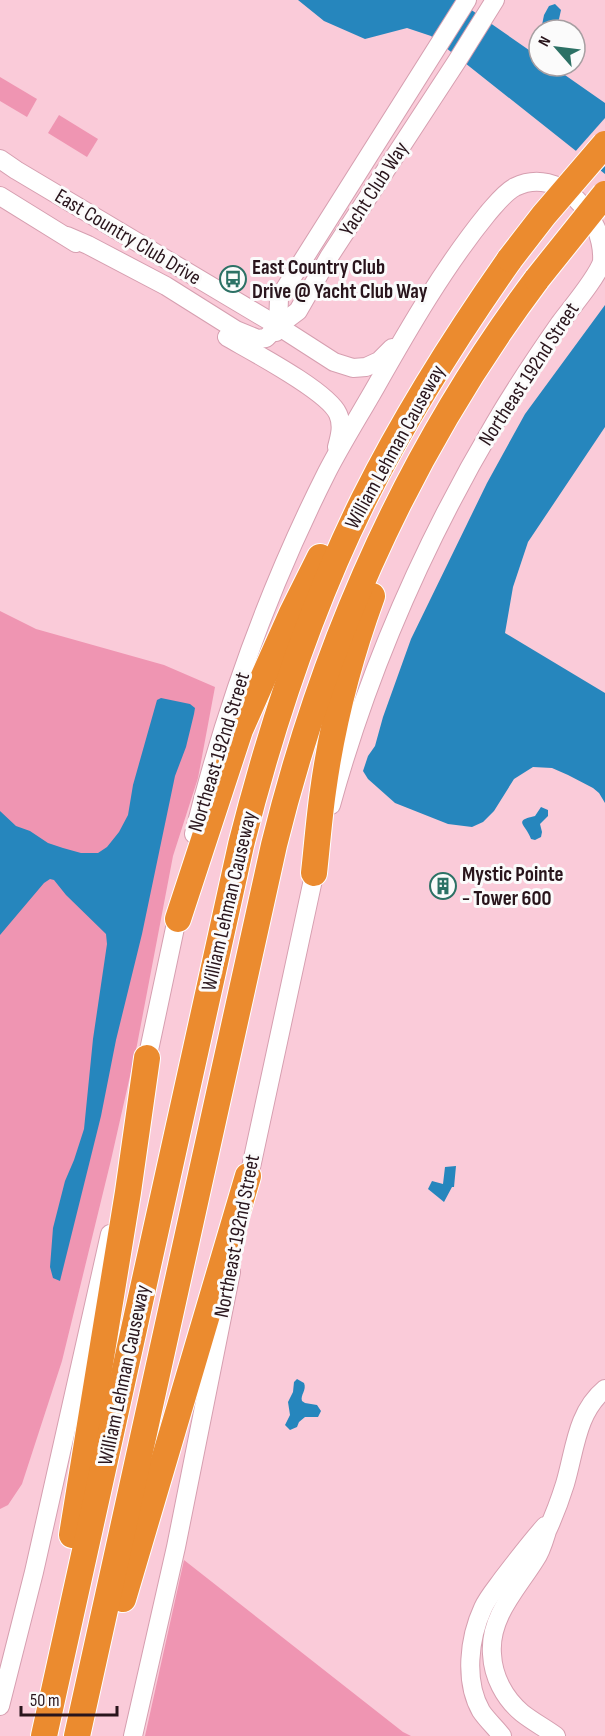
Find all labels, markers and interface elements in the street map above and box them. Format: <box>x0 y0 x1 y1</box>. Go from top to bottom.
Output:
north arrow <box>527 18 587 78</box>
text: N <box>535 33 555 50</box>
street label: Yacht Club Way <box>334 137 414 241</box>
street label: East Country Club Drive <box>50 184 206 290</box>
place label: East Country Club Drive @ Yacht Club Way <box>252 255 428 304</box>
bus stop icon: East Country Club Drive @ Yacht Club Way <box>218 264 248 294</box>
street label: Northeast 192nd Street <box>473 298 585 450</box>
street label: William Lehman Causeway <box>340 361 450 533</box>
street label: Northeast 192nd Street <box>183 669 255 835</box>
street label: William Lehman Causeway <box>196 809 262 993</box>
place label: Mystic Pointe - Tower 600 <box>462 862 564 911</box>
building icon: Mystic Pointe - Tower 600 <box>428 871 458 901</box>
street label: Northeast 192nd Street <box>209 1152 265 1320</box>
street label: William Lehman Causeway <box>93 1283 155 1467</box>
scale bar <box>21 1679 117 1717</box>
text: 50 m <box>30 1690 60 1711</box>

